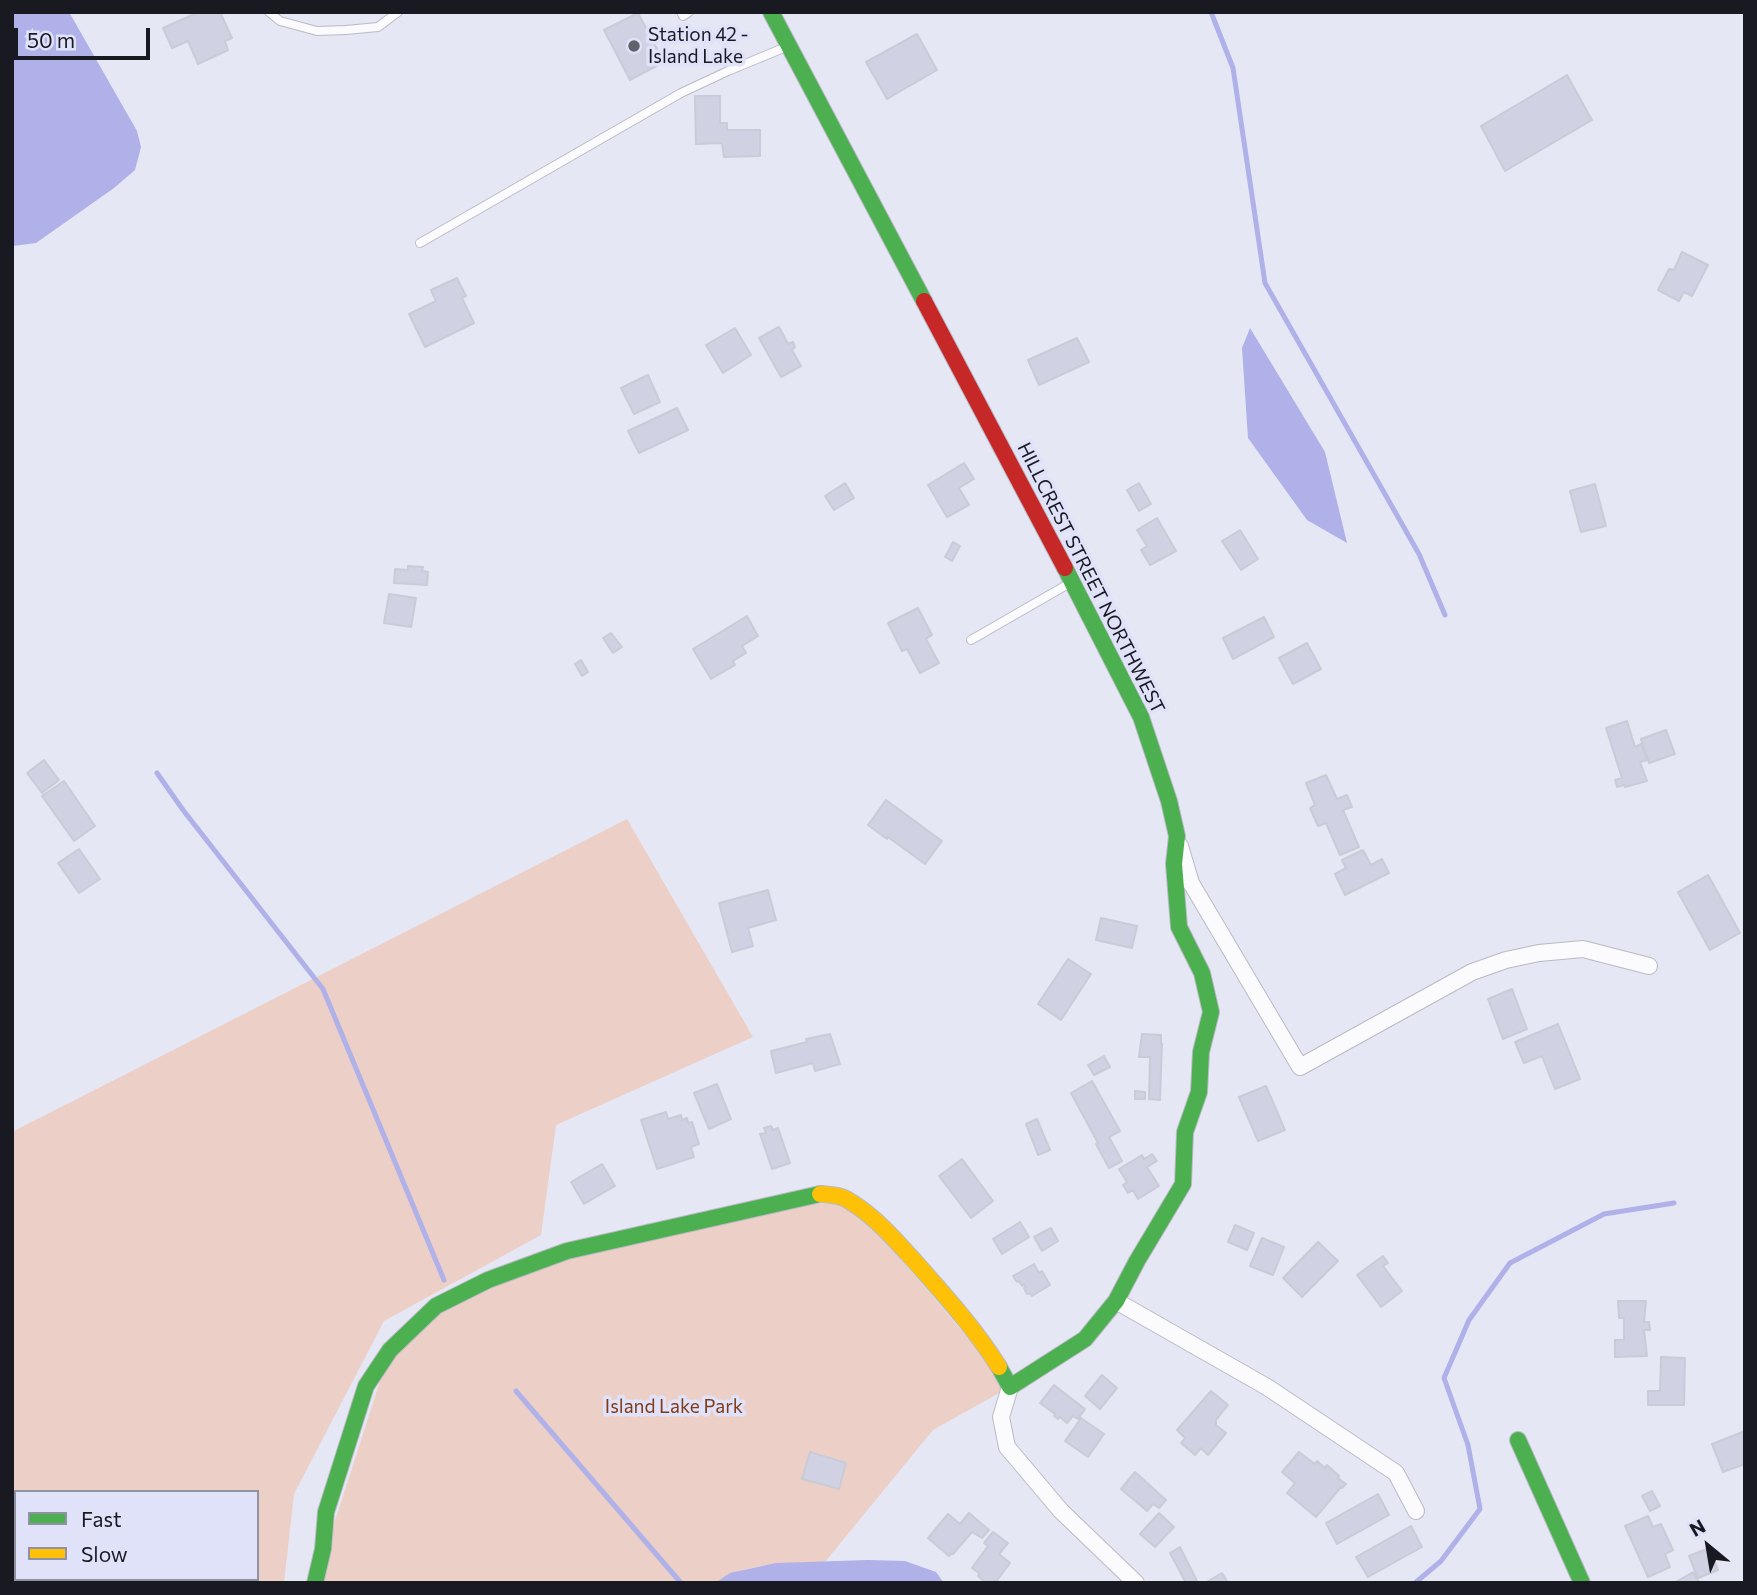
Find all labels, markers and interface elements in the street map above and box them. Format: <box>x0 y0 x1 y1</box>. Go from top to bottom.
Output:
scale bar <box>18 14 154 58</box>
place label: Station 42 - Island Lake <box>648 24 749 68</box>
text: 50 m <box>27 27 75 52</box>
marker: Station 42 - Island Lake <box>626 38 642 54</box>
street label: HILLCREST STREET NORTHWEST <box>1012 439 1170 717</box>
park label: Island Lake Park <box>605 1396 743 1418</box>
legend <box>14 1490 259 1581</box>
text: Fast <box>81 1506 122 1531</box>
north arrow <box>1673 1511 1743 1581</box>
text: N <box>1685 1514 1709 1541</box>
text: Slow <box>81 1541 128 1566</box>

